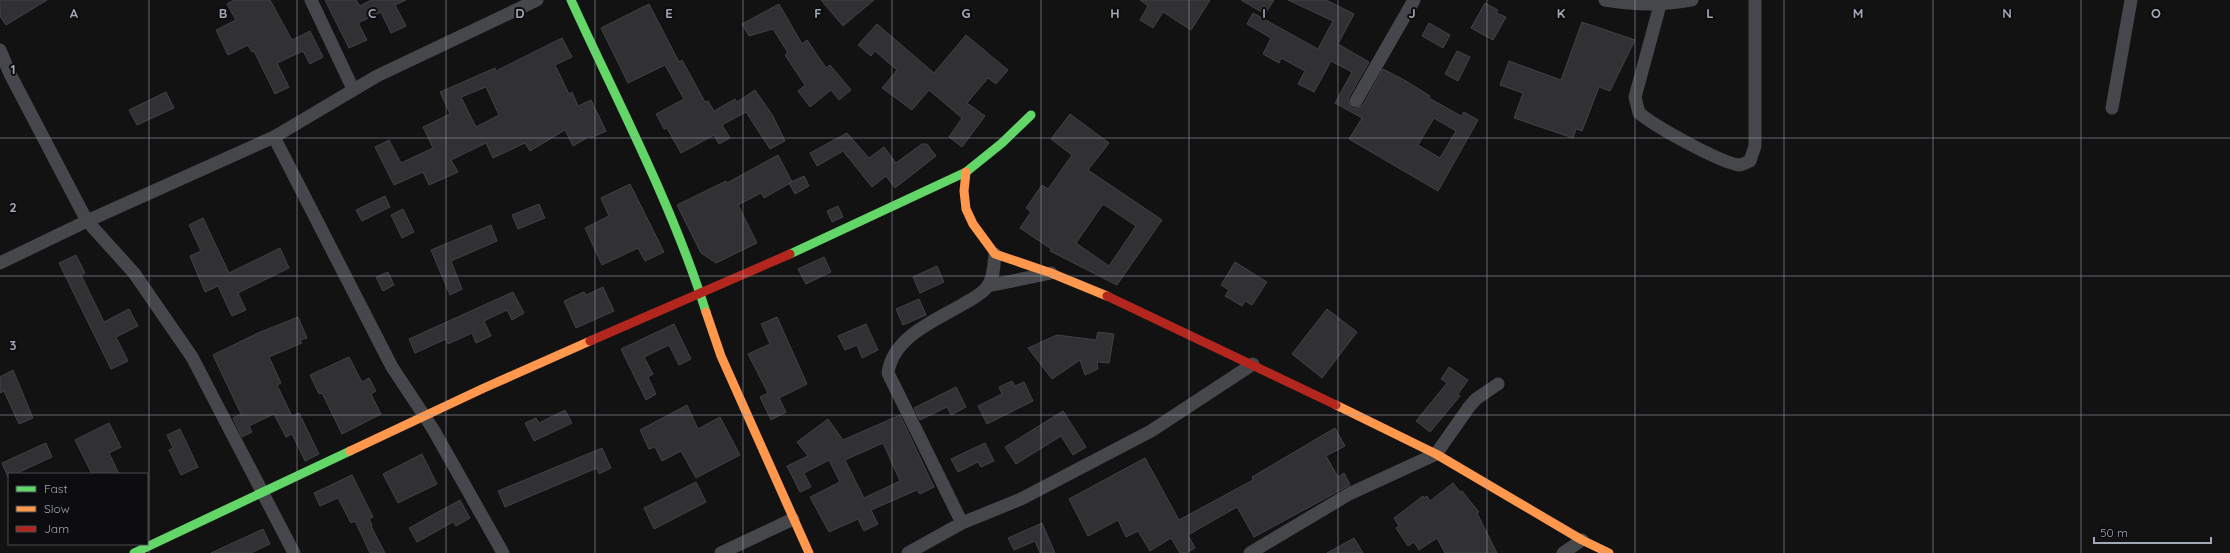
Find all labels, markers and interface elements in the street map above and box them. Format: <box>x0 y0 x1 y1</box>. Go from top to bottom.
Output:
text: A <box>70 5 79 21</box>
text: B <box>219 5 227 21</box>
text: C <box>368 5 376 21</box>
text: D <box>515 5 525 21</box>
text: E <box>665 5 673 21</box>
text: F <box>814 5 822 21</box>
text: G <box>961 5 971 21</box>
text: H <box>1110 5 1120 21</box>
text: I <box>1262 5 1266 21</box>
text: J <box>1408 5 1416 21</box>
text: K <box>1557 5 1566 21</box>
text: L <box>1706 5 1714 21</box>
text: M <box>1853 5 1863 21</box>
text: N <box>2002 5 2012 21</box>
text: O <box>2151 5 2161 21</box>
text: 1 <box>10 61 16 77</box>
text: 2 <box>9 199 17 215</box>
text: 3 <box>10 337 17 353</box>
legend <box>8 473 148 545</box>
text: Fast <box>44 481 68 496</box>
text: Slow <box>44 501 70 516</box>
scale bar <box>2094 519 2211 545</box>
text: Jam <box>44 521 69 536</box>
text: 50 m <box>2100 525 2128 540</box>

